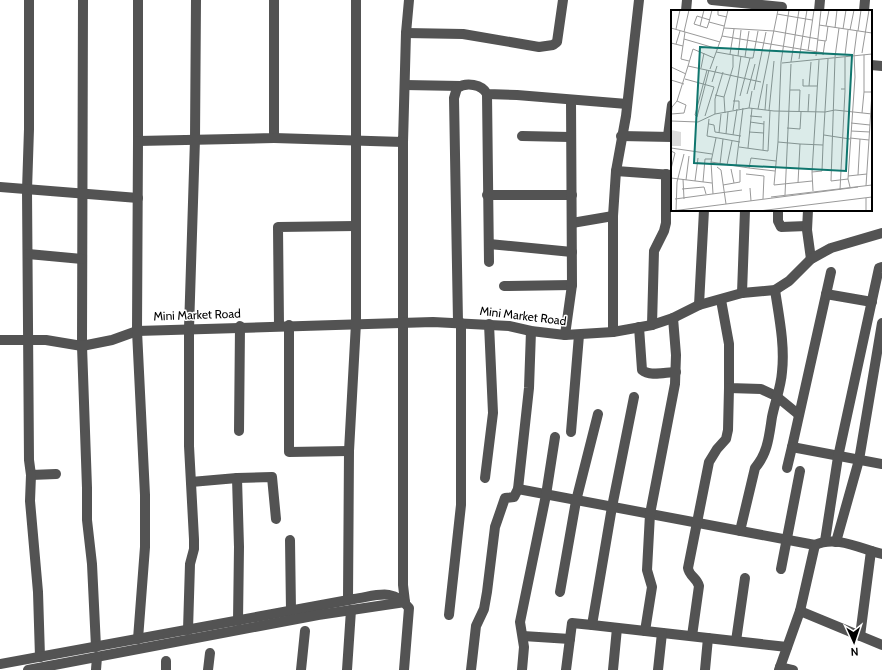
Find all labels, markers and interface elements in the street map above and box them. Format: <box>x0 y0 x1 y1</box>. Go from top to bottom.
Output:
inset map <box>671 10 872 211</box>
street label: Mini Market Road <box>479 303 567 328</box>
street label: Mini Market Road <box>153 305 241 324</box>
north arrow <box>834 622 874 662</box>
text: N <box>850 645 859 659</box>

